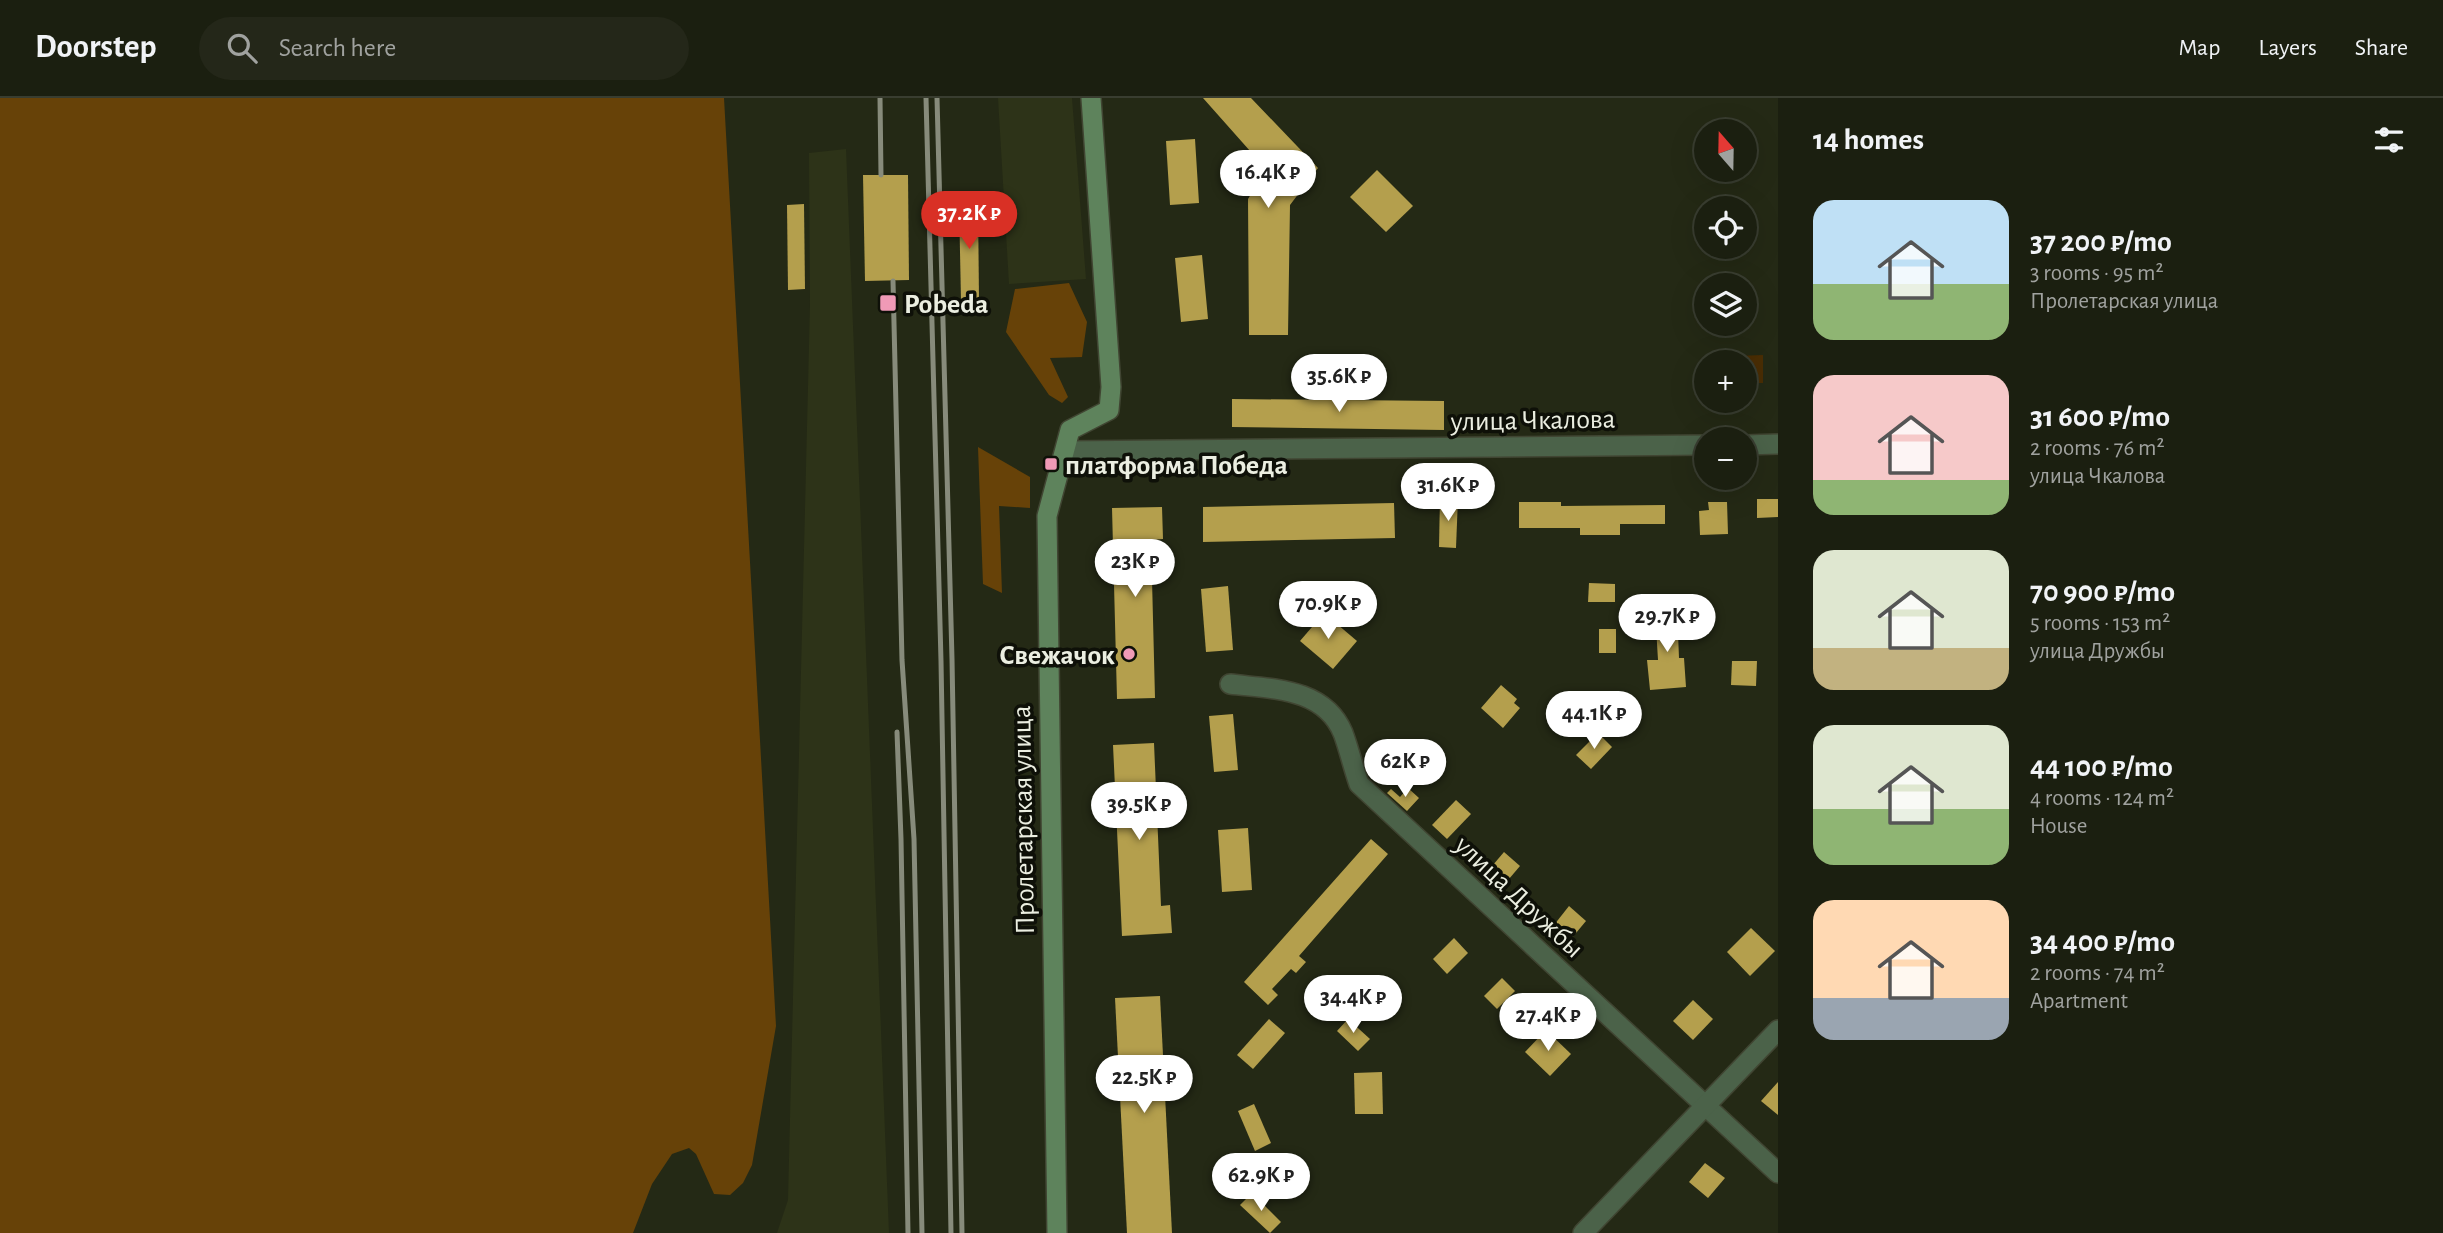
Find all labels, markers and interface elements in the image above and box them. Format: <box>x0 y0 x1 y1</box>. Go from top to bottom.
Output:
search box <box>199 17 689 80</box>
icon: search <box>223 29 261 67</box>
text: Doorstep <box>35 31 157 64</box>
text: Search here <box>279 35 396 61</box>
text: Map <box>2178 36 2220 60</box>
text: Layers <box>2258 36 2317 60</box>
text: Share <box>2355 36 2408 60</box>
north arrow <box>1694 119 1757 182</box>
map controls <box>1694 119 1757 490</box>
icon: filters <box>2370 121 2408 159</box>
text: 14 homes <box>1813 125 1924 155</box>
pin: 16.4K ₽ <box>1203 150 1333 210</box>
text: 16.4K ₽ <box>1236 161 1300 184</box>
pin: 37.2K ₽ <box>904 192 1034 251</box>
button: locate <box>1694 196 1757 259</box>
text: 37.2K ₽ <box>937 202 1001 225</box>
text: 37 200 ₽/mo <box>2030 227 2172 257</box>
icon: home <box>1869 228 1953 312</box>
text: 3 rooms · 95 m² <box>2030 262 2163 285</box>
button: layers <box>1694 273 1757 336</box>
text: Пролетарская улица <box>2030 290 2218 313</box>
place label: Pobeda <box>904 291 989 319</box>
marker: Pobeda <box>878 293 898 313</box>
button: + <box>1694 350 1757 413</box>
pin: 35.6K ₽ <box>1274 354 1404 414</box>
text: 35.6K ₽ <box>1307 365 1371 388</box>
text: 31 600 ₽/mo <box>2030 402 2170 432</box>
icon: home <box>1869 403 1953 487</box>
street label: улица Чкалова <box>1449 406 1616 436</box>
button: − <box>1694 427 1757 490</box>
text: 2 rooms · 76 m² <box>2030 437 2164 460</box>
place label: платформа Победа <box>1065 452 1288 480</box>
marker: платформа Победа <box>1043 456 1059 472</box>
pin: 31.6K ₽ <box>1383 464 1513 523</box>
text: улица Чкалова <box>2030 465 2165 488</box>
text: 31.6K ₽ <box>1417 474 1479 497</box>
pin: 23K ₽ <box>1086 540 1184 599</box>
text: 23K ₽ <box>1111 550 1159 573</box>
text: 70 900 ₽/mo <box>2030 577 2175 607</box>
icon: home <box>1869 578 1953 662</box>
pin: 70.9K ₽ <box>1263 582 1393 641</box>
text: 70.9K ₽ <box>1295 592 1361 615</box>
pin: 29.7K ₽ <box>1602 594 1732 654</box>
text: 29.7K ₽ <box>1635 605 1699 628</box>
text: 5 rooms · 153 m² <box>2030 612 2170 635</box>
text: улица Дружбы <box>2030 640 2165 663</box>
place label: Свежачок <box>999 642 1115 670</box>
marker: Свежачок <box>1121 646 1137 662</box>
pin: 44.1K ₽ <box>1529 692 1659 751</box>
text: 44.1K ₽ <box>1562 702 1626 725</box>
street label: Пролетарская улица <box>1008 705 1040 935</box>
pin: 62K ₽ <box>1356 740 1454 799</box>
text: 62K ₽ <box>1380 750 1430 773</box>
text: 44 100 ₽/mo <box>2030 752 2173 782</box>
icon: home <box>1869 753 1953 837</box>
pin: 39.5K ₽ <box>1074 782 1204 842</box>
text: 4 rooms · 124 m² <box>2030 787 2174 810</box>
text: 39.5K ₽ <box>1107 793 1171 816</box>
text: House <box>2030 815 2087 838</box>
street label: улица Дружбы <box>1448 831 1588 964</box>
text: 34 400 ₽/mo <box>2030 927 2175 957</box>
icon: home <box>1869 928 1953 1012</box>
text: 2 rooms · 74 m² <box>2030 962 2165 985</box>
pin: 34.4K ₽ <box>1288 976 1418 1035</box>
text: 34.4K ₽ <box>1320 986 1386 1009</box>
text: Apartment <box>2030 990 2128 1013</box>
pin: 27.4K ₽ <box>1483 993 1613 1053</box>
text: 27.4K ₽ <box>1515 1004 1581 1027</box>
pin: 22.5K ₽ <box>1079 1056 1209 1115</box>
text: 22.5K ₽ <box>1112 1066 1176 1089</box>
pin: 62.9K ₽ <box>1196 1154 1326 1213</box>
text: 62.9K ₽ <box>1228 1164 1294 1187</box>

